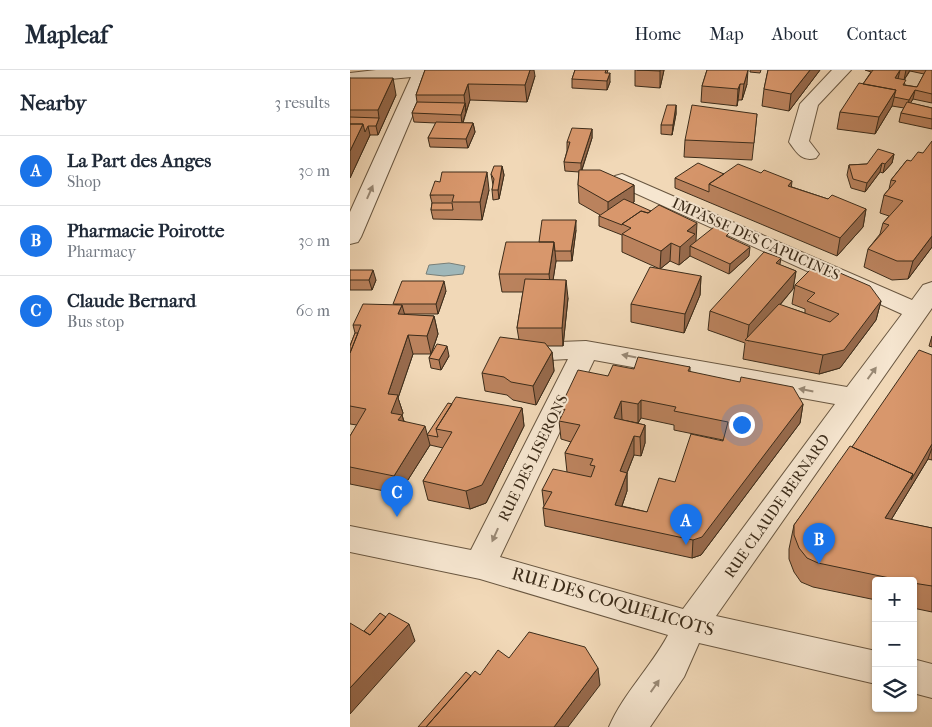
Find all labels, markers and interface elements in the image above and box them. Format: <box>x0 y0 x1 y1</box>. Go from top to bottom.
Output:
text: Mapleaf <box>25 21 108 49</box>
text: Home <box>634 24 681 45</box>
text: Map <box>709 24 744 45</box>
text: About <box>772 24 818 45</box>
text: Contact <box>846 24 907 45</box>
text: Nearby <box>20 91 86 115</box>
text: 3 results <box>274 93 330 112</box>
text: La Part des Anges <box>67 150 211 172</box>
text: A <box>31 161 41 180</box>
text: 30 m <box>298 161 330 180</box>
text: Shop <box>67 172 101 191</box>
one-way arrow <box>366 185 374 199</box>
street label: IMPASSE DES CAPUCINES <box>669 194 843 284</box>
text: Pharmacie Poirotte <box>67 220 225 242</box>
text: B <box>31 231 41 250</box>
text: 30 m <box>298 231 330 250</box>
text: Pharmacy <box>67 242 136 261</box>
text: Claude Bernard <box>67 290 196 312</box>
text: C <box>31 301 41 320</box>
text: 60 m <box>296 301 330 320</box>
text: Bus stop <box>67 312 124 331</box>
one-way arrow <box>620 352 636 360</box>
one-way arrow <box>867 366 877 380</box>
one-way arrow <box>797 385 813 393</box>
street label: RUE DES LISERONS <box>495 392 572 524</box>
your location <box>729 412 755 438</box>
street label: RUE CLAUDE BERNARD <box>721 431 833 581</box>
pin: C <box>381 476 413 517</box>
pin: A <box>670 504 702 545</box>
pin: B <box>803 523 835 564</box>
one-way arrow <box>491 528 499 542</box>
street label: RUE DES COQUELICOTS <box>509 563 717 641</box>
map controls <box>872 577 917 712</box>
button: + <box>872 577 917 622</box>
button: − <box>872 622 917 667</box>
button: layers <box>872 667 917 712</box>
one-way arrow <box>650 680 660 693</box>

